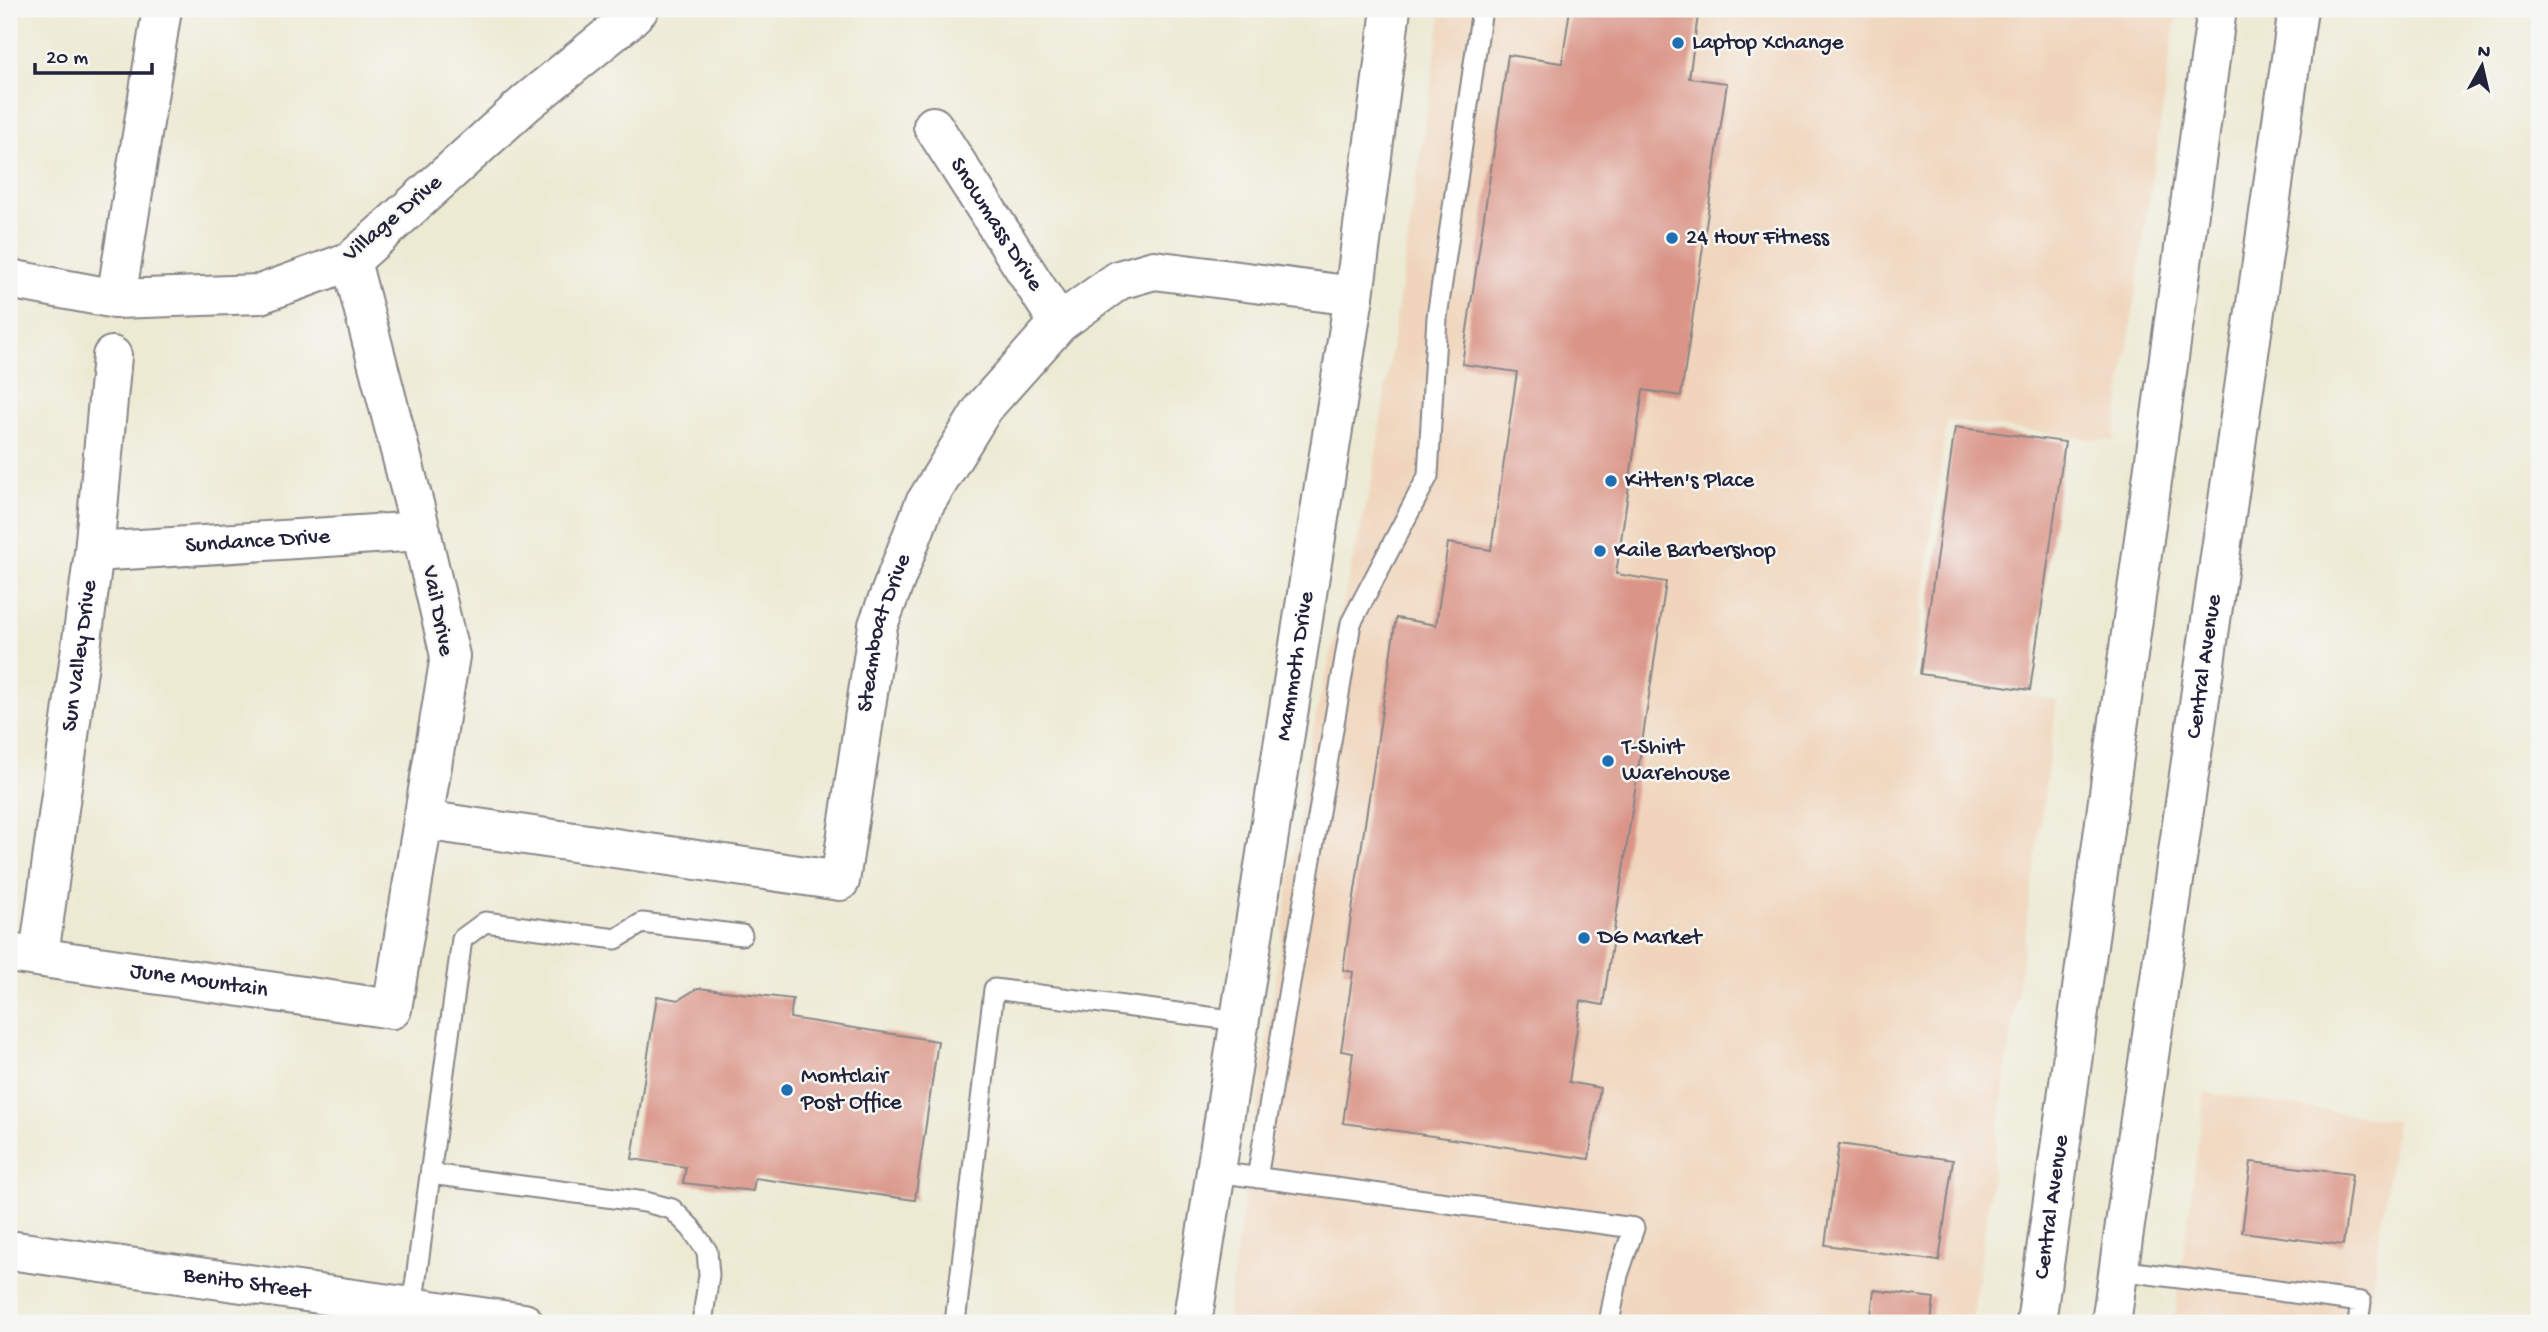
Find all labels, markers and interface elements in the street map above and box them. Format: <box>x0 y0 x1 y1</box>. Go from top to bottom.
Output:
place label: Laptop Xchange <box>1692 30 1845 57</box>
scale bar <box>35 32 152 76</box>
north arrow <box>2446 32 2516 102</box>
marker: Laptop Xchange <box>1670 35 1686 51</box>
text: N <box>2476 40 2492 65</box>
text: 20 m <box>46 47 88 72</box>
street label: Snowmass Drive <box>943 153 1049 297</box>
street label: Village Drive <box>337 169 449 269</box>
place label: 24 Hour Fitness <box>1686 225 1829 252</box>
marker: 24 Hour Fitness <box>1664 230 1680 246</box>
place label: Kitten's Place <box>1625 468 1755 495</box>
marker: Kitten's Place <box>1603 473 1619 489</box>
street label: Sundance Drive <box>184 523 332 560</box>
place label: Kaile Barbershop <box>1614 538 1776 565</box>
marker: Kaile Barbershop <box>1592 543 1608 559</box>
street label: Steamboat Drive <box>852 549 918 714</box>
street label: Vail Drive <box>415 563 459 659</box>
street label: Sun Valley Drive <box>56 577 104 733</box>
street label: Mammoth Drive <box>1271 588 1321 743</box>
street label: Central Avenue <box>2181 592 2228 740</box>
place label: T-Shirt Warehouse <box>1620 735 1731 788</box>
marker: T-Shirt Warehouse <box>1600 753 1616 769</box>
place label: DG Market <box>1596 925 1703 952</box>
marker: DG Market <box>1576 930 1592 946</box>
street label: June Mountain <box>128 957 270 1004</box>
place label: Montclair Post Office <box>800 1064 903 1117</box>
marker: Montclair Post Office <box>779 1082 795 1098</box>
street label: Central Avenue <box>2029 1132 2075 1281</box>
street label: Benito Street <box>181 1261 313 1306</box>

